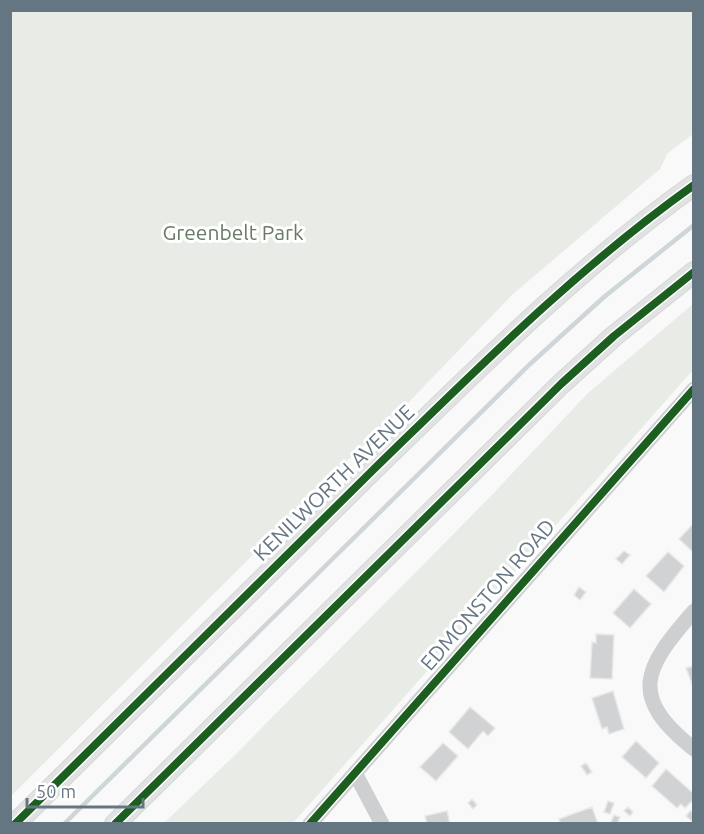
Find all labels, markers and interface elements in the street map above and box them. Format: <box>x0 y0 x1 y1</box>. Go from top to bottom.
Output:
park label: Greenbelt Park <box>162 220 304 244</box>
street label: KENILWORTH AVENUE <box>248 399 418 565</box>
street label: EDMONSTON ROAD <box>415 514 559 675</box>
scale bar <box>27 771 142 809</box>
text: 50 m <box>36 781 76 801</box>

